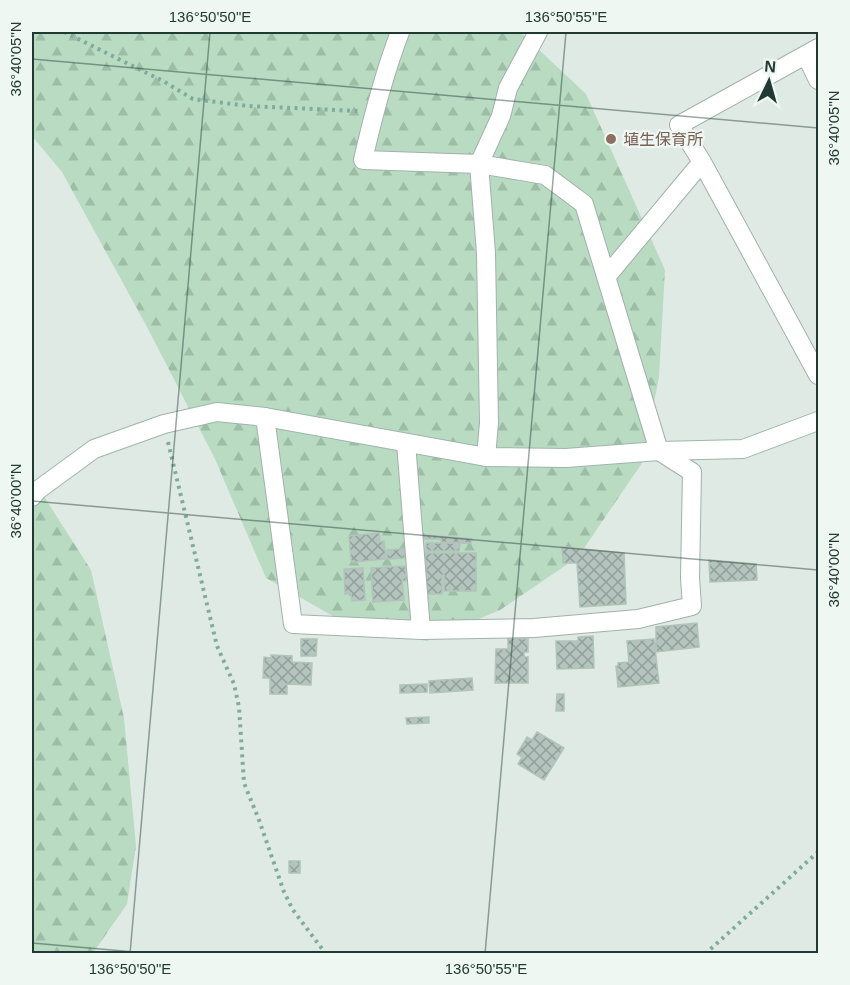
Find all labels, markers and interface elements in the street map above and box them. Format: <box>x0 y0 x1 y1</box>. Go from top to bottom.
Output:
text: 136°50'50"E <box>169 8 251 25</box>
text: 136°50'55"E <box>525 8 607 25</box>
text: 36°40'05"N <box>7 21 24 97</box>
north arrow <box>739 51 799 111</box>
text: N <box>764 58 777 76</box>
text: 36°40'05"N <box>825 90 842 166</box>
place label: 埴生保育所 <box>623 131 703 148</box>
marker: 埴生保育所 <box>604 132 618 146</box>
text: 36°40'00"N <box>7 463 24 539</box>
text: 36°40'00"N <box>825 532 842 608</box>
text: 136°50'50"E <box>89 960 171 977</box>
text: 136°50'55"E <box>445 960 527 977</box>

